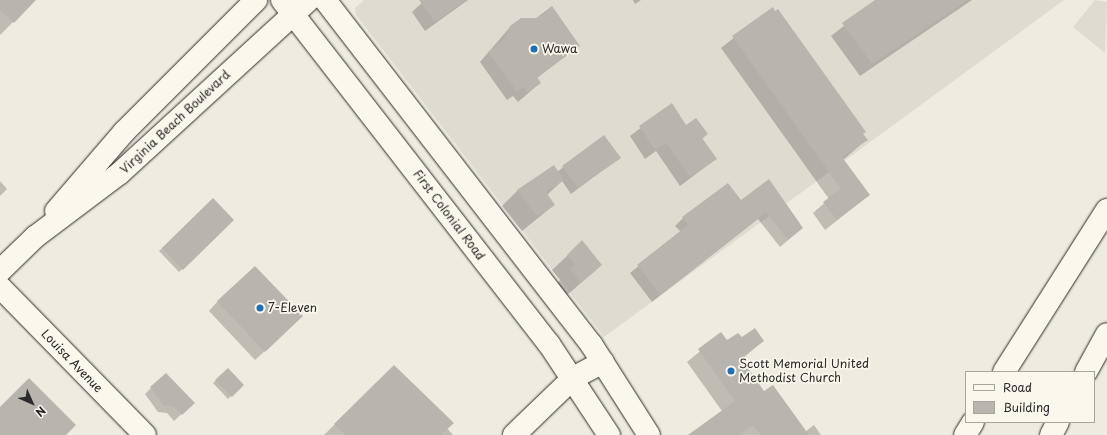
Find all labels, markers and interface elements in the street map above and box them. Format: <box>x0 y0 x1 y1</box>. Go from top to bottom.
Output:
place label: Wawa <box>542 42 578 56</box>
marker: Wawa <box>529 44 539 54</box>
street label: Virginia Beach Boulevard <box>117 67 233 177</box>
street label: First Colonial Road <box>410 167 488 263</box>
place label: 7-Eleven <box>268 301 317 315</box>
marker: 7-Eleven <box>255 303 265 313</box>
street label: Louisa Avenue <box>38 327 106 395</box>
place label: Scott Memorial United Methodist Church <box>739 357 872 385</box>
marker: Scott Memorial United Methodist Church <box>726 366 736 376</box>
legend <box>965 371 1095 423</box>
text: Road <box>1003 378 1032 396</box>
north arrow <box>12 383 52 423</box>
text: Building <box>1003 398 1050 416</box>
text: N <box>32 403 50 421</box>

